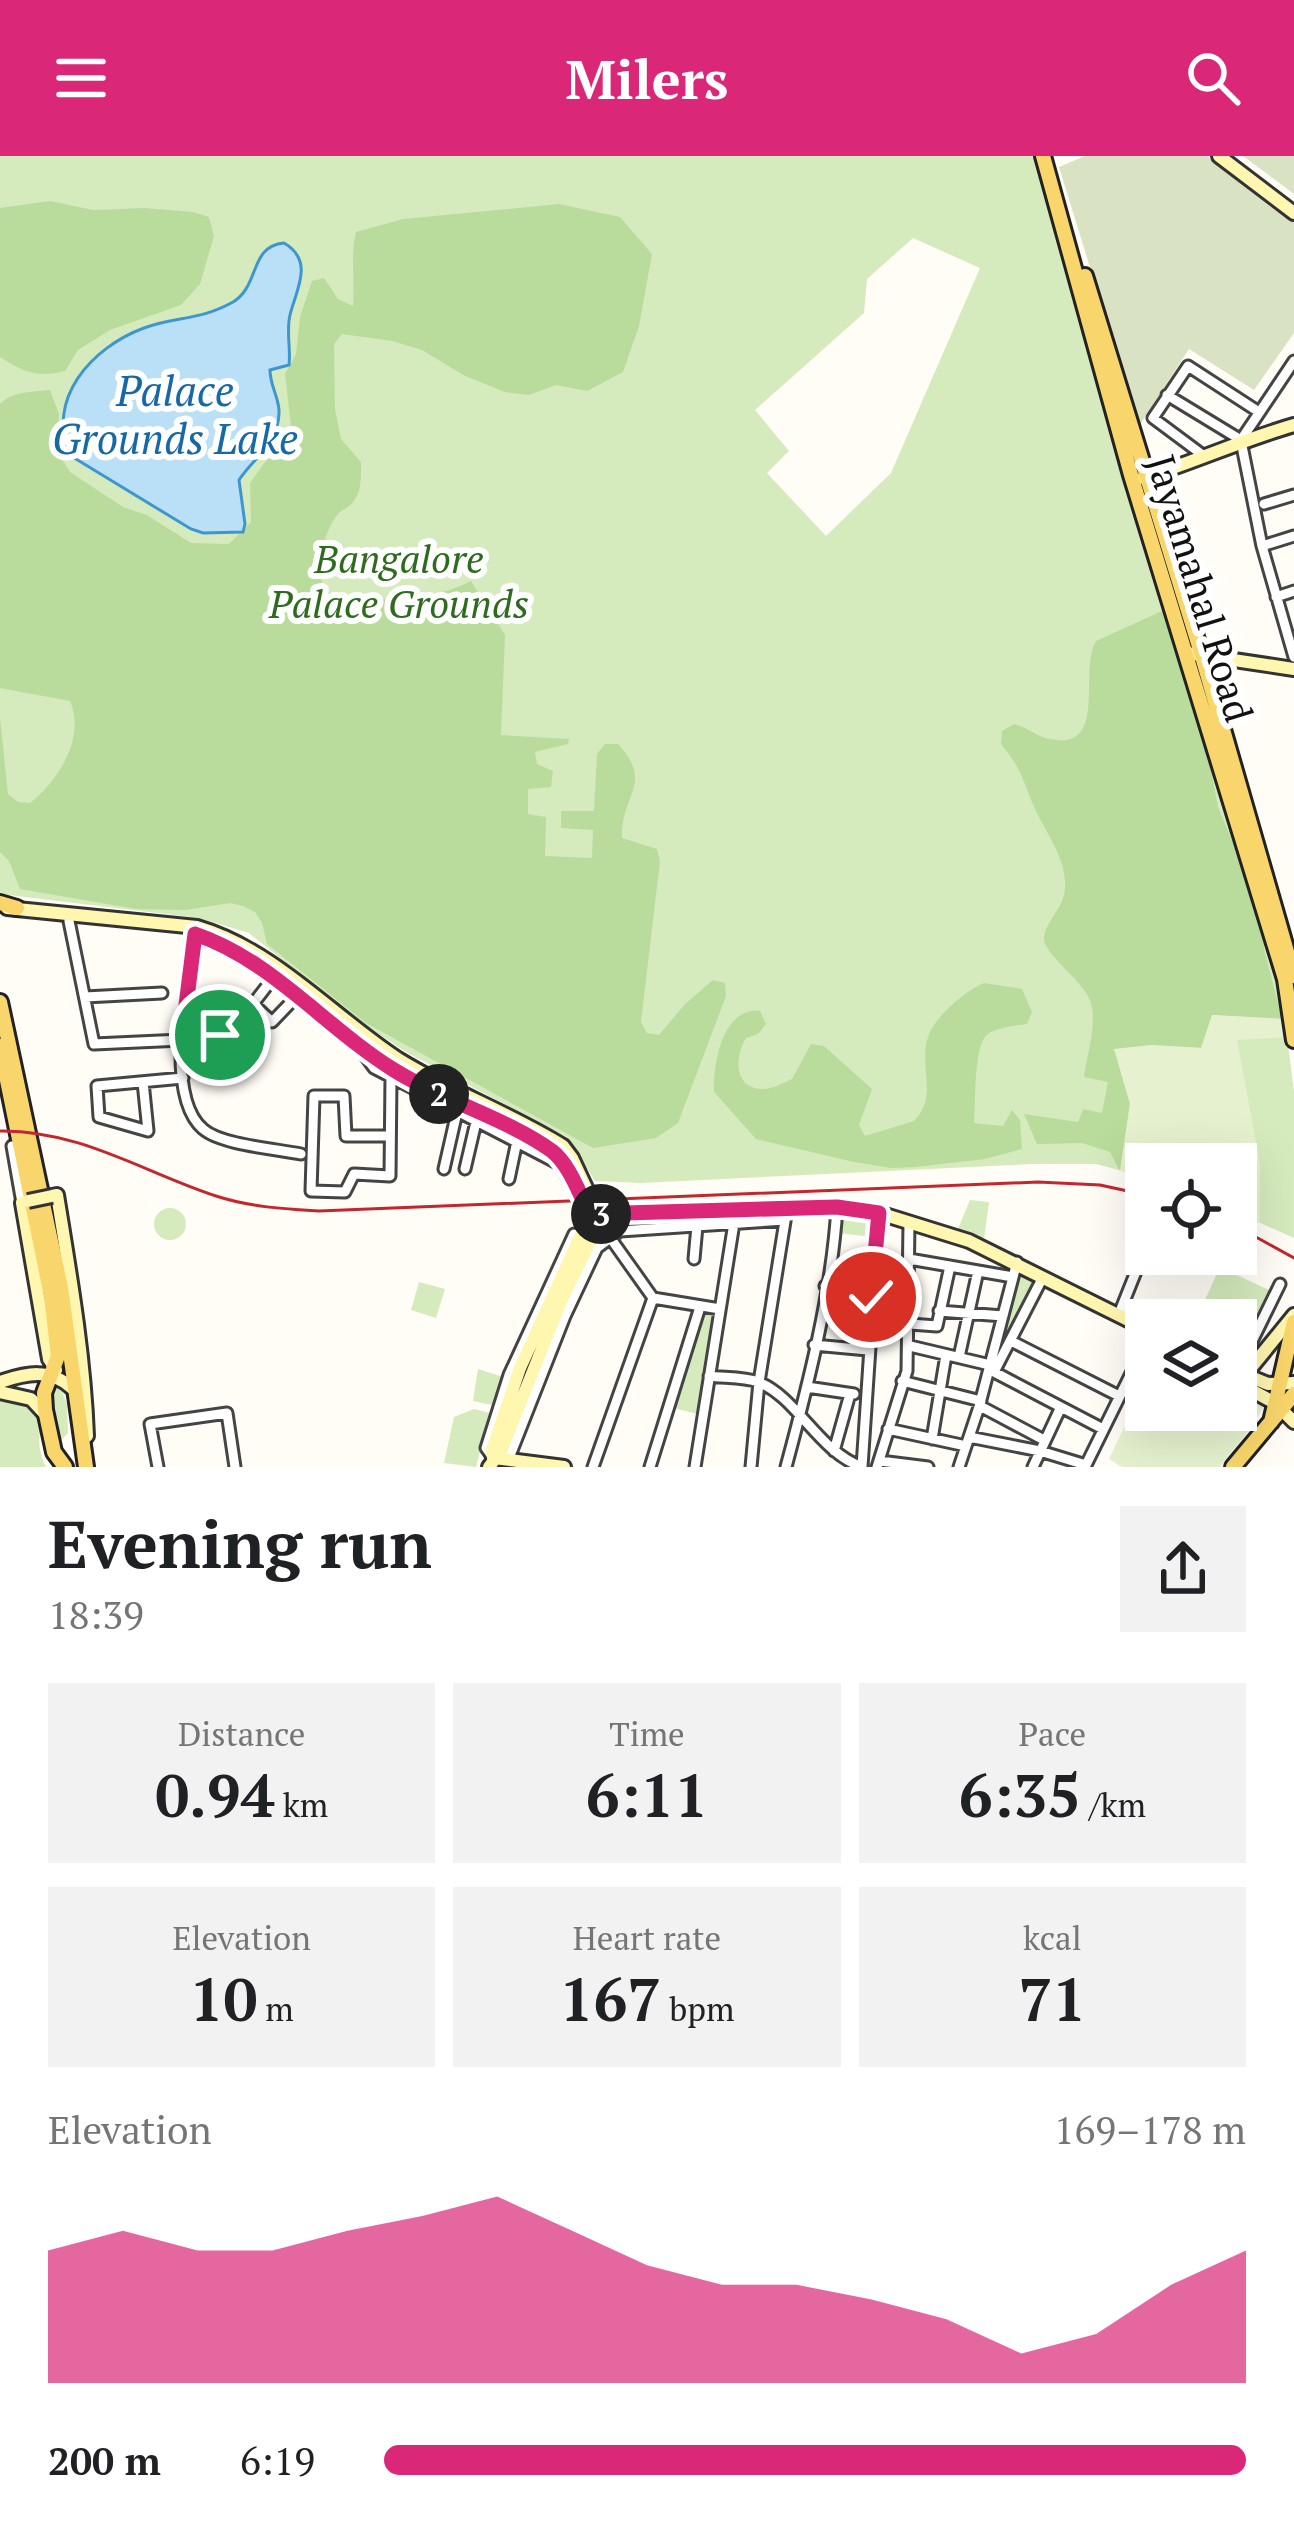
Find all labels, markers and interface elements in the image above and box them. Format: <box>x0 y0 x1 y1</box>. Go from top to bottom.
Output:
text: Milers <box>566 43 728 114</box>
icon: menu <box>48 45 114 111</box>
icon: search <box>1180 45 1246 111</box>
water label: Palace Grounds Lake <box>52 362 298 466</box>
street label: Jayamahal Road <box>1136 448 1266 728</box>
park label: Bangalore Palace Grounds <box>268 532 529 629</box>
pin <box>169 984 271 1086</box>
icon: arrive <box>187 1002 253 1068</box>
pin: 2 <box>409 1064 469 1124</box>
text: 2 <box>430 1072 448 1115</box>
map controls <box>1125 1143 1257 1431</box>
button: locate <box>1125 1143 1257 1275</box>
pin: 3 <box>571 1184 631 1244</box>
text: 3 <box>592 1192 610 1235</box>
pin <box>820 1246 922 1348</box>
icon: check <box>838 1264 904 1330</box>
button: layers <box>1125 1299 1257 1431</box>
text: Evening run <box>48 1499 432 1587</box>
button: share <box>1120 1506 1246 1632</box>
text: 18:39 <box>48 1588 144 1640</box>
text: Distance <box>178 1712 305 1755</box>
text: Time <box>609 1712 685 1755</box>
text: Pace <box>1018 1712 1086 1755</box>
text: 0.94 <box>155 1755 275 1834</box>
text: 6:11 <box>586 1755 708 1834</box>
text: 6:35 <box>959 1755 1081 1834</box>
text: km <box>275 1783 328 1826</box>
text: /km <box>1081 1783 1146 1826</box>
text: Elevation <box>172 1916 311 1959</box>
text: Heart rate <box>573 1916 721 1959</box>
text: kcal <box>1023 1916 1082 1959</box>
text: 10 <box>190 1959 257 2038</box>
text: 167 <box>560 1959 661 2038</box>
text: 71 <box>1018 1959 1086 2038</box>
text: m <box>257 1987 294 2030</box>
text: bpm <box>661 1987 734 2030</box>
text: Elevation <box>48 2103 212 2155</box>
text: 169–178 m <box>1054 2103 1246 2155</box>
text: 200 m <box>48 2434 161 2486</box>
text: 6:19 <box>240 2434 315 2486</box>

